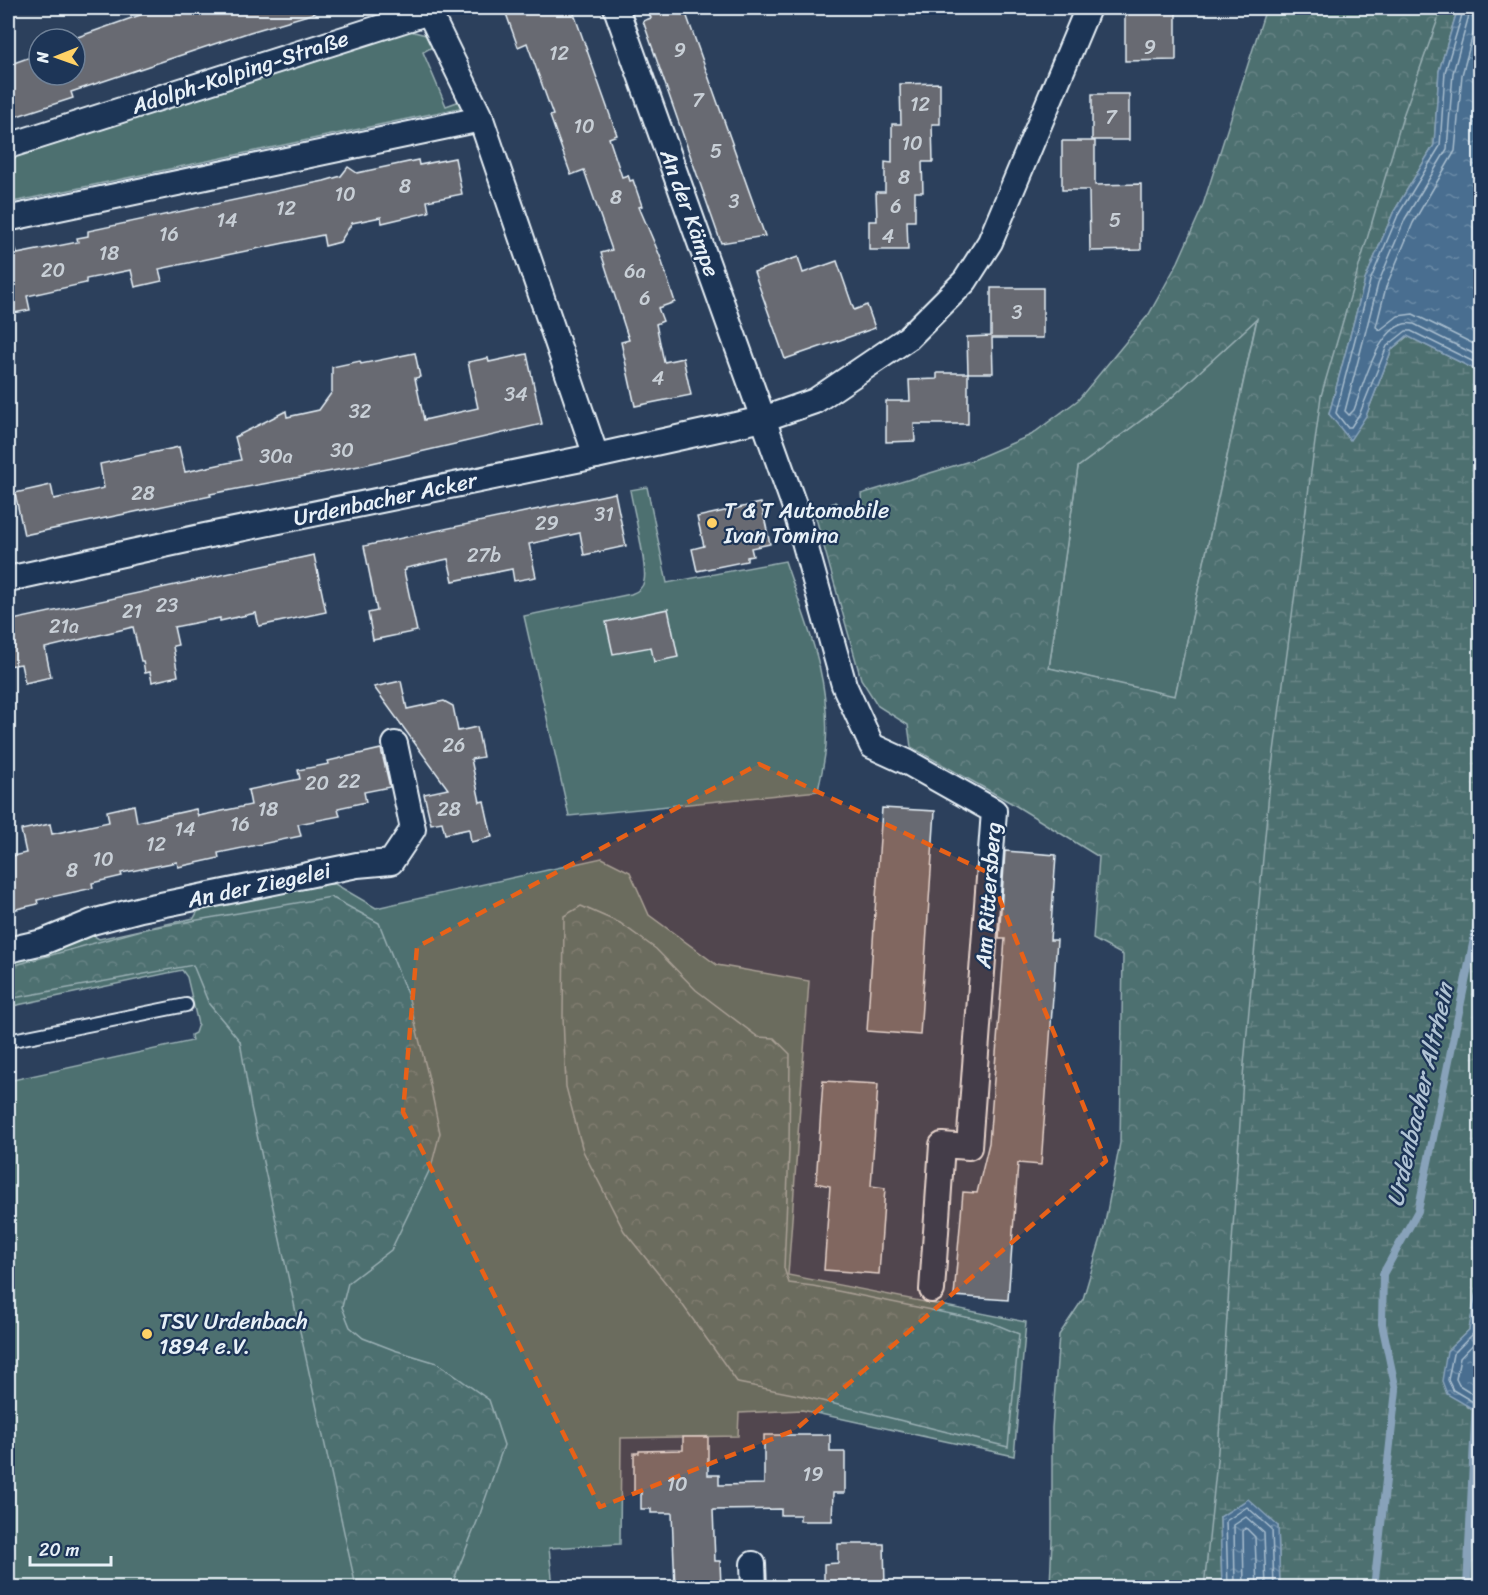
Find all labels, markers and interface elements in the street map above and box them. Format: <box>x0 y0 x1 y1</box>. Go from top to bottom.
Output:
street label: Adolph-Kolping-Straße <box>125 18 354 126</box>
north arrow <box>27 27 87 87</box>
house number: 9 <box>1144 30 1156 65</box>
house number: 9 <box>674 33 686 68</box>
house number: 12 <box>549 36 570 71</box>
text: N <box>28 51 57 64</box>
house number: 7 <box>692 83 705 118</box>
house number: 12 <box>910 87 931 122</box>
house number: 7 <box>1105 100 1118 135</box>
house number: 10 <box>573 109 595 144</box>
house number: 10 <box>901 126 923 161</box>
house number: 5 <box>710 134 722 169</box>
street label: An der Kämpe <box>648 142 731 283</box>
house number: 8 <box>898 160 910 195</box>
house number: 8 <box>399 169 411 204</box>
house number: 10 <box>334 177 356 212</box>
house number: 8 <box>610 180 622 215</box>
house number: 3 <box>729 184 740 219</box>
house number: 6 <box>890 189 902 224</box>
house number: 12 <box>276 191 297 226</box>
house number: 14 <box>216 203 238 238</box>
house number: 5 <box>1109 203 1121 238</box>
house number: 16 <box>159 217 179 252</box>
house number: 4 <box>882 219 894 254</box>
house number: 18 <box>99 236 119 271</box>
house number: 20 <box>41 253 65 288</box>
house number: 6a <box>624 254 646 289</box>
house number: 6 <box>639 281 651 316</box>
house number: 3 <box>1012 295 1023 330</box>
house number: 4 <box>652 361 664 396</box>
house number: 34 <box>504 377 528 412</box>
house number: 32 <box>349 394 372 429</box>
house number: 30 <box>330 433 354 468</box>
house number: 30a <box>259 439 293 474</box>
street label: Urdenbacher Acker <box>290 460 482 537</box>
house number: 28 <box>131 476 155 511</box>
place label: T & T Automobile Ivan Tomina <box>723 491 889 555</box>
house number: 31 <box>594 497 614 532</box>
house number: 29 <box>535 506 559 541</box>
marker: T & T Automobile Ivan Tomina <box>705 516 719 530</box>
house number: 27b <box>467 538 501 573</box>
house number: 23 <box>156 588 178 623</box>
house number: 21 <box>122 594 142 629</box>
house number: 21a <box>49 609 79 644</box>
house number: 26 <box>443 728 465 763</box>
house number: 22 <box>337 764 361 799</box>
house number: 20 <box>305 766 329 801</box>
house number: 18 <box>258 792 278 827</box>
house number: 28 <box>437 792 461 827</box>
house number: 16 <box>230 807 250 842</box>
house number: 14 <box>174 812 196 847</box>
street label: Am Rittersberg <box>963 820 1013 971</box>
house number: 12 <box>146 827 167 862</box>
house number: 10 <box>92 842 114 877</box>
street label: An der Ziegelei <box>183 851 335 919</box>
house number: 8 <box>66 853 78 888</box>
water label: Urdenbacher Altrhein <box>1374 976 1467 1211</box>
place label: TSV Urdenbach 1894 e.V. <box>159 1302 308 1366</box>
marker: TSV Urdenbach 1894 e.V. <box>140 1327 154 1341</box>
house number: 19 <box>803 1457 823 1492</box>
house number: 10 <box>666 1467 688 1502</box>
scale bar <box>30 1529 111 1567</box>
text: 20 m <box>39 1534 79 1566</box>

